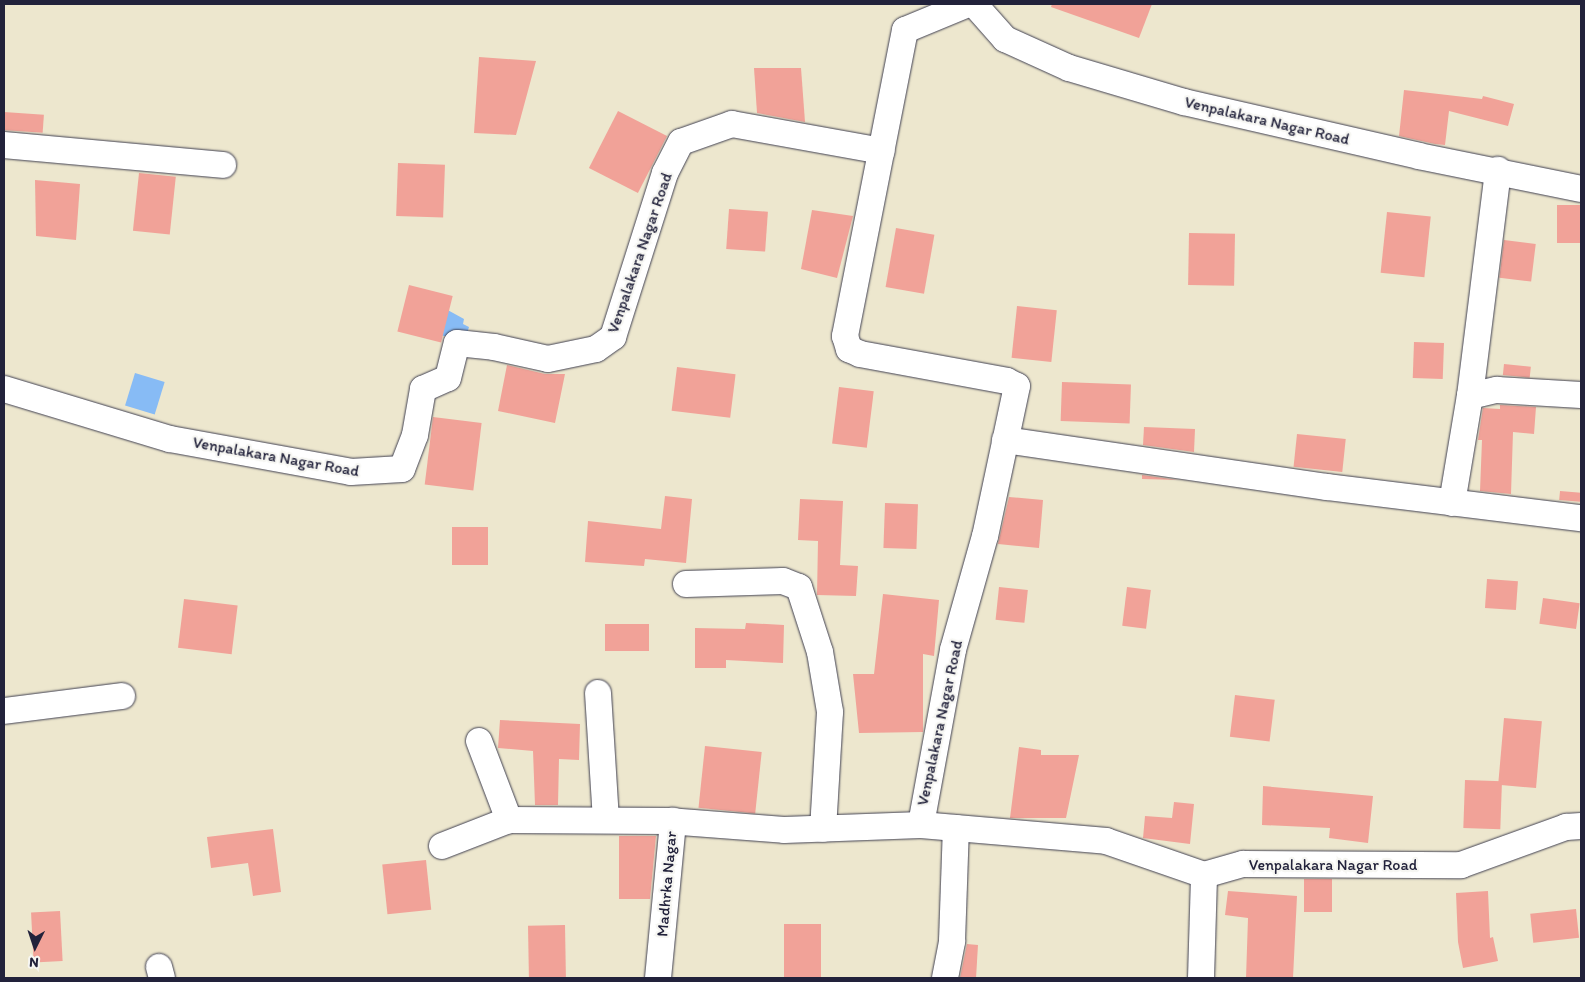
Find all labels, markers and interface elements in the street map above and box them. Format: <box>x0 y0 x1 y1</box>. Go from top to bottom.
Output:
street label: Venpalakara Nagar Road <box>1183 93 1351 149</box>
street label: Venpalakara Nagar Road <box>604 171 676 335</box>
street label: Venpalakara Nagar Road <box>192 433 360 481</box>
street label: Venpalakara Nagar Road <box>913 639 967 807</box>
street label: Madhrka Nagar <box>653 831 681 937</box>
street label: Venpalakara Nagar Road <box>1249 855 1417 875</box>
north arrow <box>10 922 60 972</box>
text: N <box>29 954 39 971</box>

